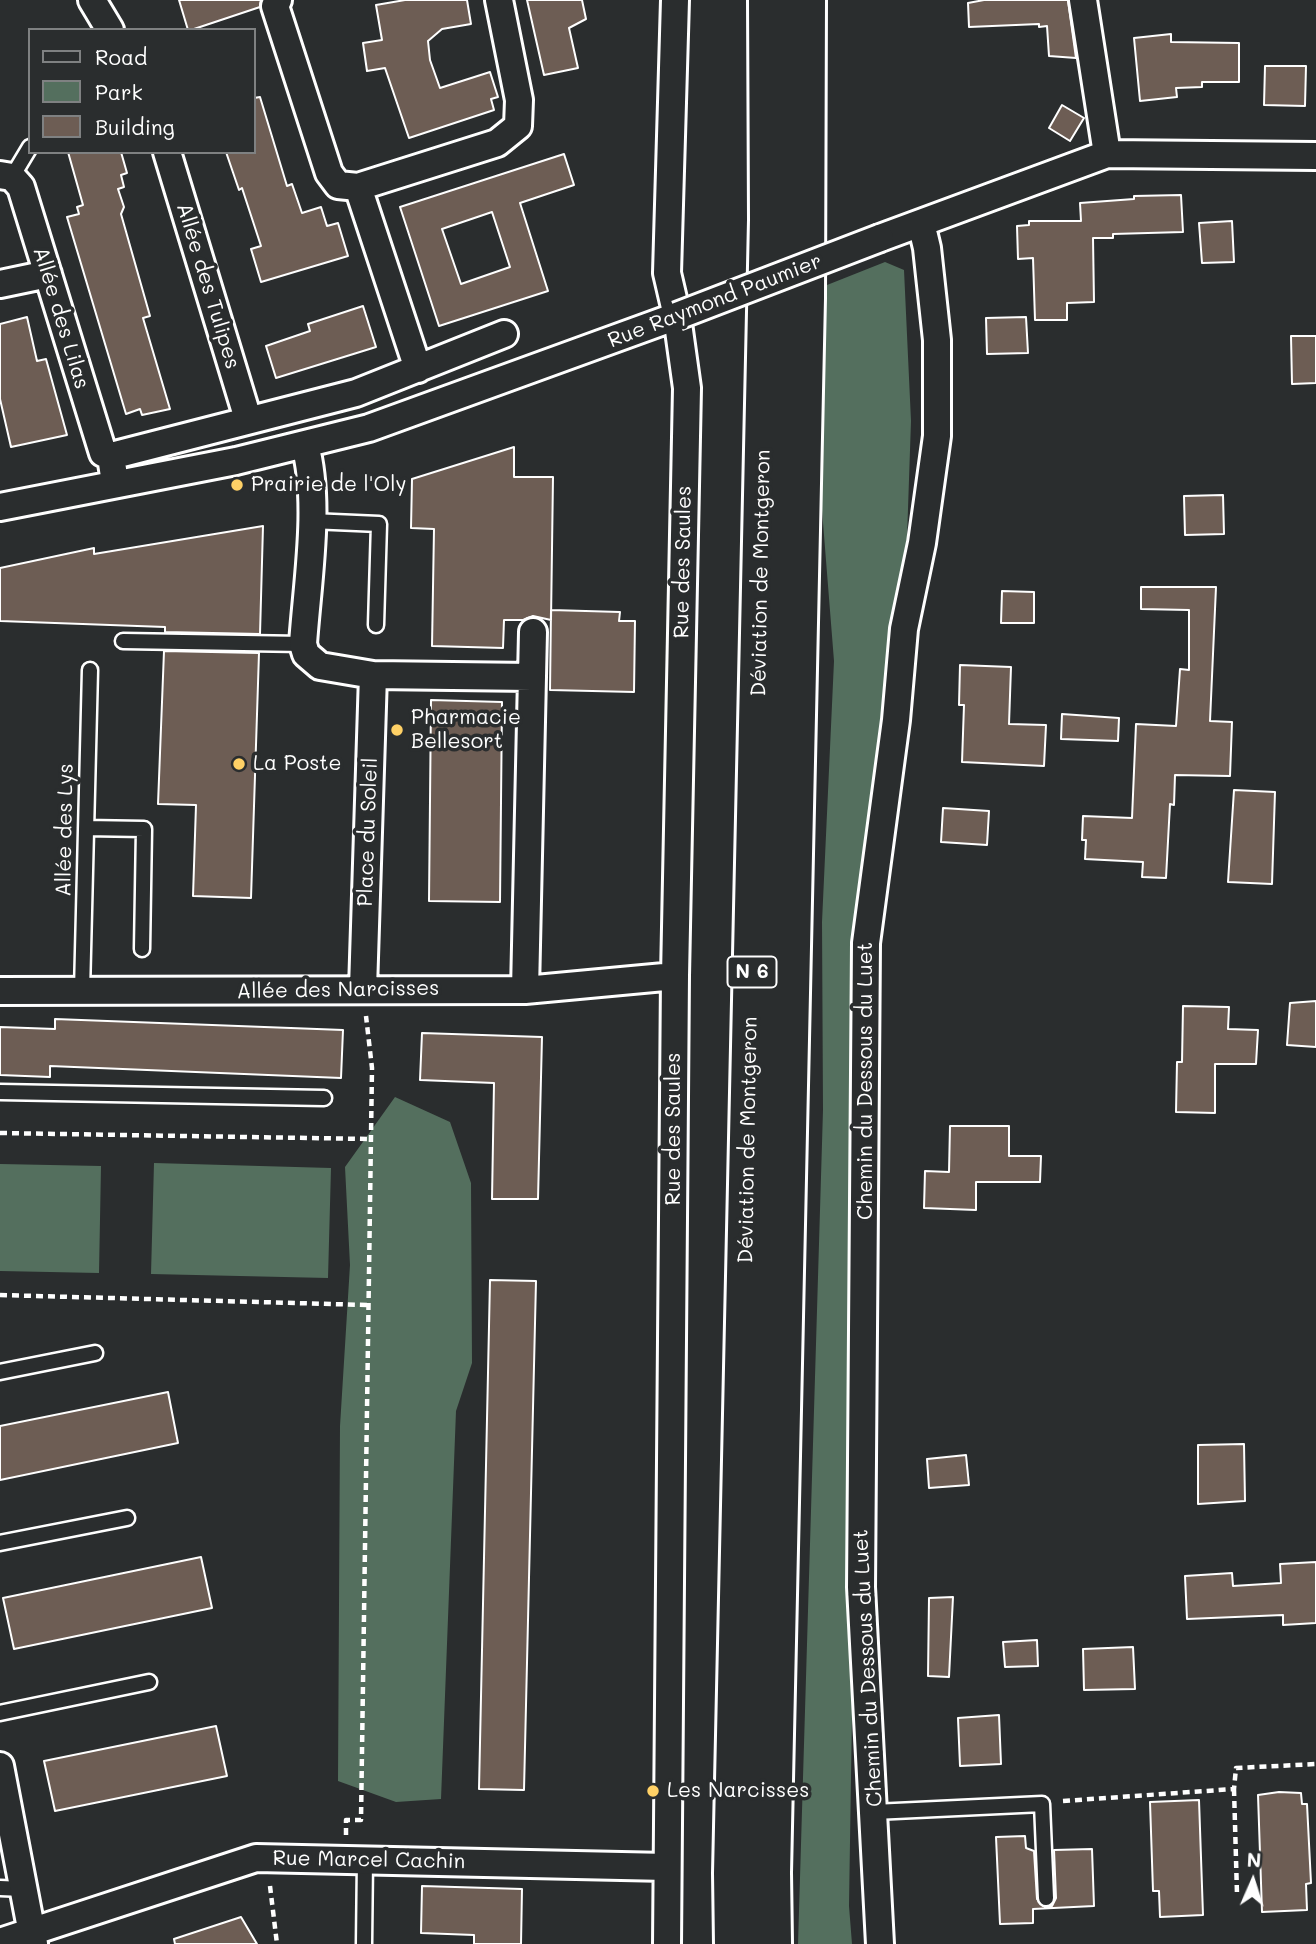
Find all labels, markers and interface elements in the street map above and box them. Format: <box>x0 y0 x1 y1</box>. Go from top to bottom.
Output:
legend <box>28 28 256 154</box>
text: Road <box>95 43 147 70</box>
text: Park <box>95 78 143 105</box>
text: Building <box>95 113 175 140</box>
street label: Allée des Tulipes <box>171 200 245 372</box>
street label: Allée des Lilas <box>27 244 95 392</box>
street label: Rue Raymond Paumier <box>604 249 826 353</box>
street label: Déviation de Montgeron <box>746 449 776 697</box>
place label: Prairie de l'Oly <box>251 472 406 498</box>
marker: Prairie de l'Oly <box>229 477 245 493</box>
street label: Rue des Saules <box>669 485 697 639</box>
place label: Pharmacie Bellesort <box>411 705 521 755</box>
marker: Pharmacie Bellesort <box>389 722 405 738</box>
place label: La Poste <box>253 751 342 777</box>
marker: La Poste <box>231 756 247 772</box>
street label: Place du Soleil <box>353 757 383 907</box>
street label: Allée des Lys <box>51 763 79 897</box>
street label: Chemin du Dessous du Luet <box>853 942 879 1220</box>
road number: N 6 <box>728 956 776 988</box>
street label: Allée des Narcisses <box>237 976 439 1004</box>
street label: Déviation de Montgeron <box>733 1016 763 1264</box>
street label: Rue des Saules <box>661 1053 687 1205</box>
street label: Chemin du Dessous du Luet <box>848 1529 888 1807</box>
place label: Les Narcisses <box>667 1778 809 1804</box>
marker: Les Narcisses <box>645 1783 661 1799</box>
street label: Rue Marcel Cachin <box>272 1846 466 1874</box>
north arrow <box>1218 1846 1288 1916</box>
text: N <box>1246 1847 1262 1872</box>

